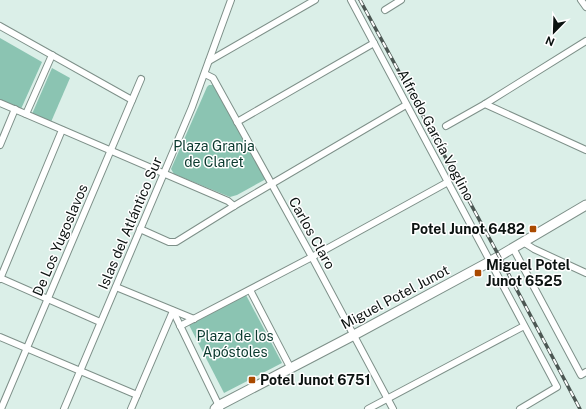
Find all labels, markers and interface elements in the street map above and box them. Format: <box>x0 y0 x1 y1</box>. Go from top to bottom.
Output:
north arrow <box>534 12 574 52</box>
text: N <box>544 34 556 48</box>
street label: Alfredo García Voglino <box>395 67 477 203</box>
park label: Plaza Granja de Claret <box>173 138 255 170</box>
street label: Islas del Atlántico Sur <box>95 154 165 292</box>
street label: De Los Yugoslavos <box>29 182 91 298</box>
street label: Carlos Claro <box>286 194 338 272</box>
place label: Potel Junot 6482 <box>411 221 525 237</box>
marker: Potel Junot 6482 <box>528 224 538 234</box>
place label: Miguel Potel Junot 6525 <box>486 257 571 289</box>
street label: Miguel Potel Junot <box>338 262 452 332</box>
marker: Miguel Potel Junot 6525 <box>473 268 483 278</box>
park label: Plaza de los Apóstoles <box>197 328 274 360</box>
place label: Potel Junot 6751 <box>260 372 371 388</box>
marker: Potel Junot 6751 <box>247 375 257 385</box>

